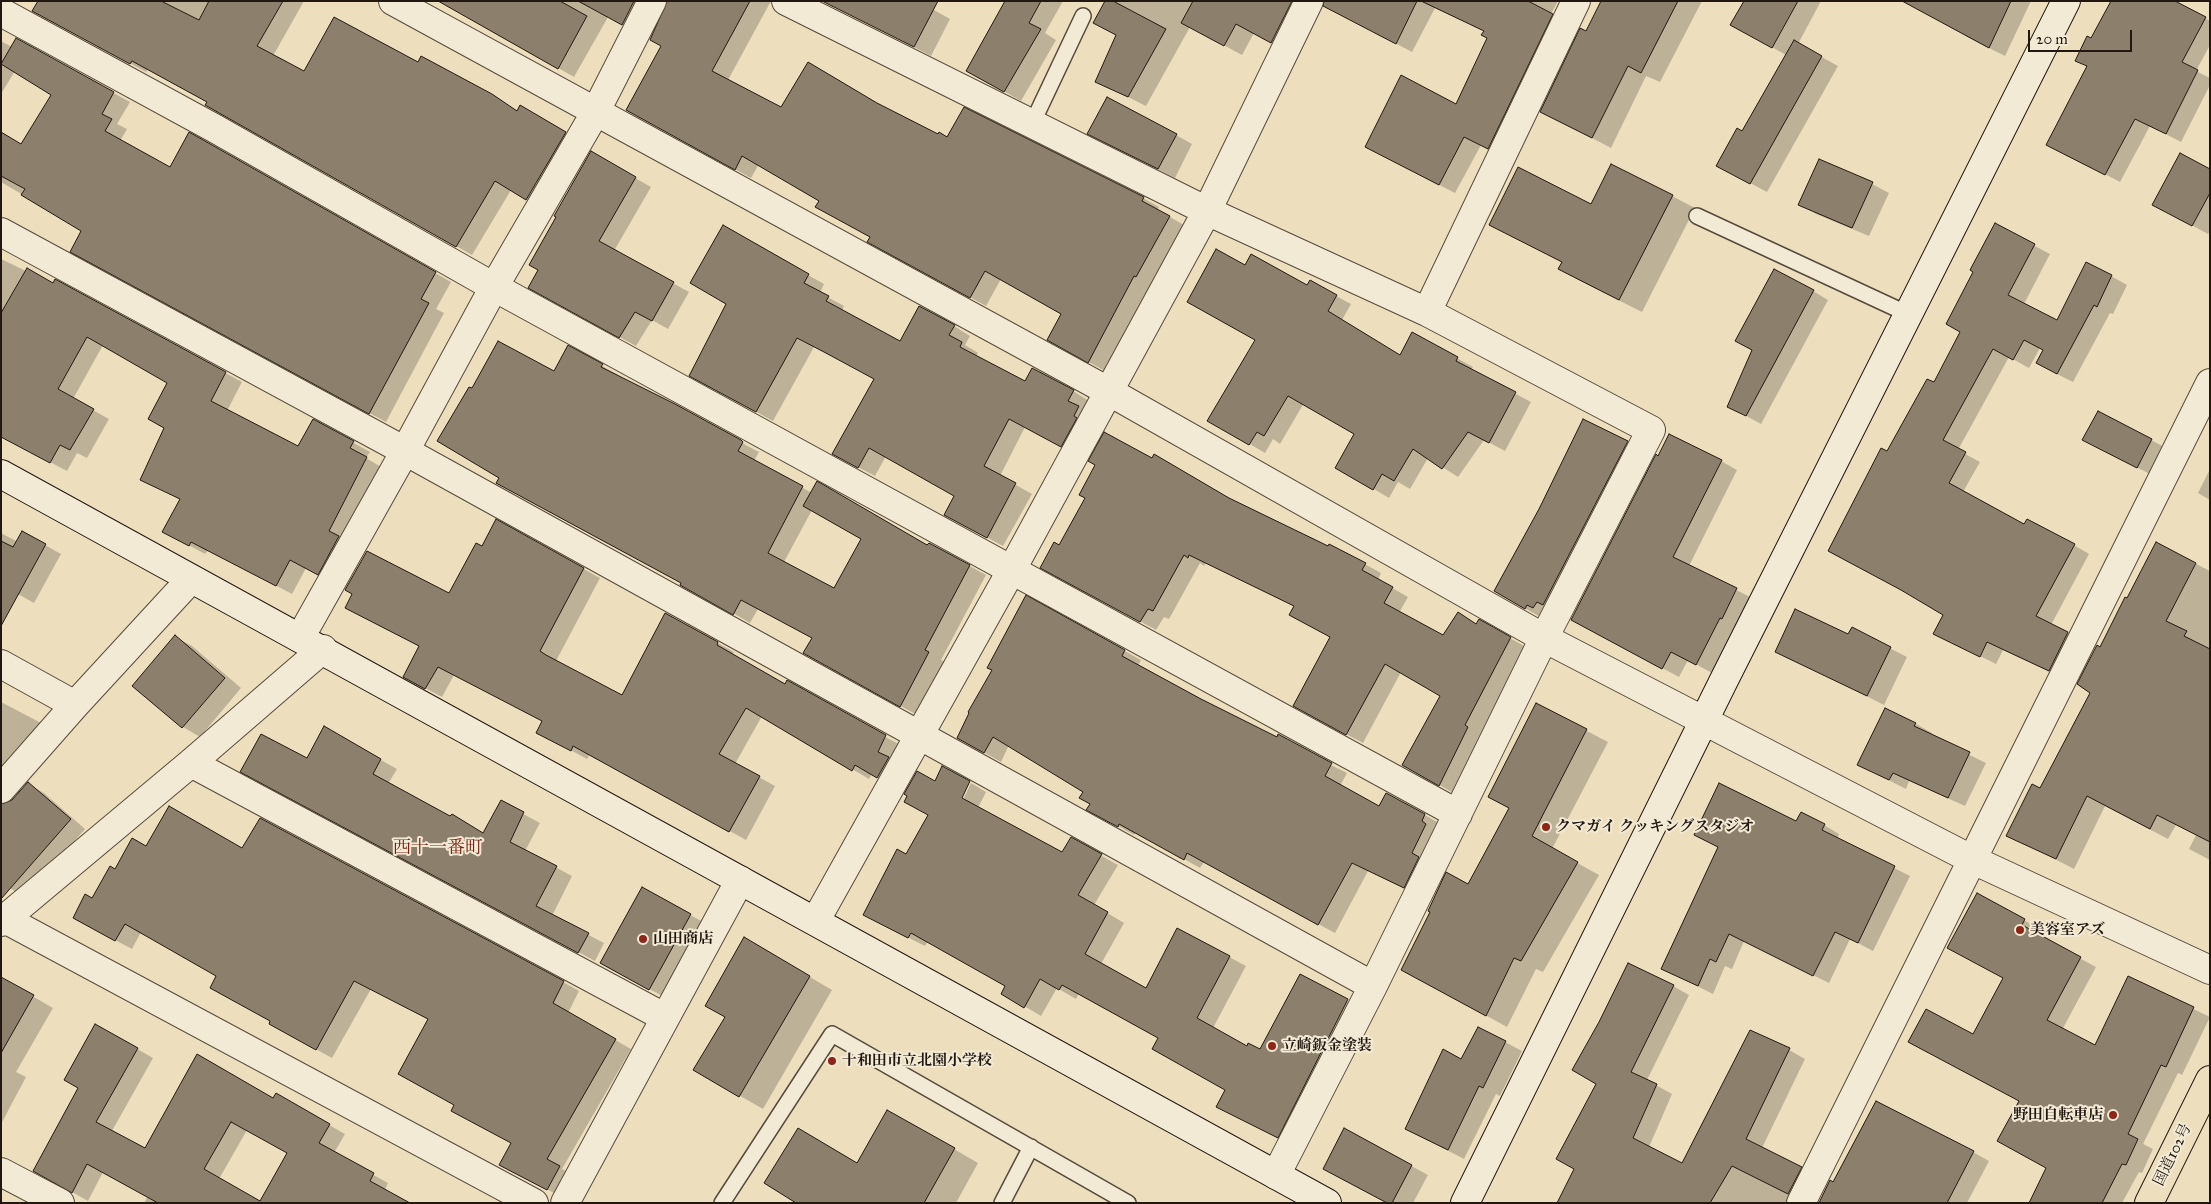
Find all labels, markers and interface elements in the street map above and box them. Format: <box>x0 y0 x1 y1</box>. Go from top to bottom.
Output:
scale bar <box>2031 20 2135 52</box>
text: 20 m <box>2036 30 2068 48</box>
place label: クマガイ クッキングスタジオ <box>1556 818 1754 836</box>
marker: クマガイ クッキングスタジオ <box>1540 821 1552 833</box>
district label: 西十一番町 <box>393 838 483 860</box>
place label: 美容室アズ <box>2030 921 2105 939</box>
marker: 美容室アズ <box>2014 924 2026 936</box>
place label: 山田商店 <box>653 930 713 948</box>
marker: 山田商店 <box>637 933 649 945</box>
place label: 立崎鈑金塗装 <box>1282 1037 1372 1055</box>
marker: 立崎鈑金塗装 <box>1266 1040 1278 1052</box>
place label: 十和田市立北園小学校 <box>842 1052 992 1070</box>
marker: 十和田市立北園小学校 <box>826 1055 838 1067</box>
place label: 野田自転車店 <box>2013 1106 2103 1124</box>
marker: 野田自転車店 <box>2107 1109 2119 1121</box>
street label: 国道102号 <box>2150 1121 2196 1189</box>

